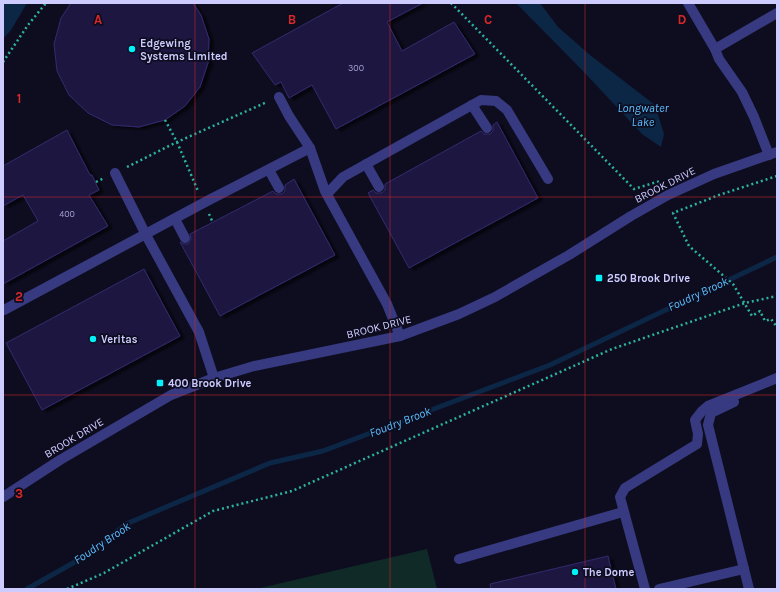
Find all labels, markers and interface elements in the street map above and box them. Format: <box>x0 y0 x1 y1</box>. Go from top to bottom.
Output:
text: A <box>94 12 102 27</box>
text: B <box>288 12 296 27</box>
text: C <box>484 12 492 27</box>
text: D <box>678 12 687 27</box>
place label: Edgewing Systems Limited <box>140 37 228 63</box>
marker: Edgewing Systems Limited <box>127 44 137 54</box>
house number: 300 <box>348 63 364 73</box>
text: 1 <box>17 91 21 106</box>
water label: Longwater Lake <box>617 101 669 129</box>
street label: BROOK DRIVE <box>632 164 698 206</box>
house number: 400 <box>59 209 75 219</box>
place label: 250 Brook Drive <box>607 272 690 285</box>
marker: 250 Brook Drive <box>594 273 604 283</box>
water label: Foudry Brook <box>666 274 731 314</box>
text: 2 <box>15 289 23 304</box>
street label: BROOK DRIVE <box>345 313 413 341</box>
place label: Veritas <box>101 333 138 346</box>
marker: Veritas <box>88 334 98 344</box>
place label: 400 Brook Drive <box>168 377 252 390</box>
marker: 400 Brook Drive <box>155 378 165 388</box>
water label: Foudry Brook <box>367 404 434 440</box>
street label: BROOK DRIVE <box>42 415 106 461</box>
text: 3 <box>15 486 23 501</box>
water label: Foudry Brook <box>71 519 134 567</box>
place label: The Dome <box>583 566 635 579</box>
marker: The Dome <box>570 567 580 577</box>

